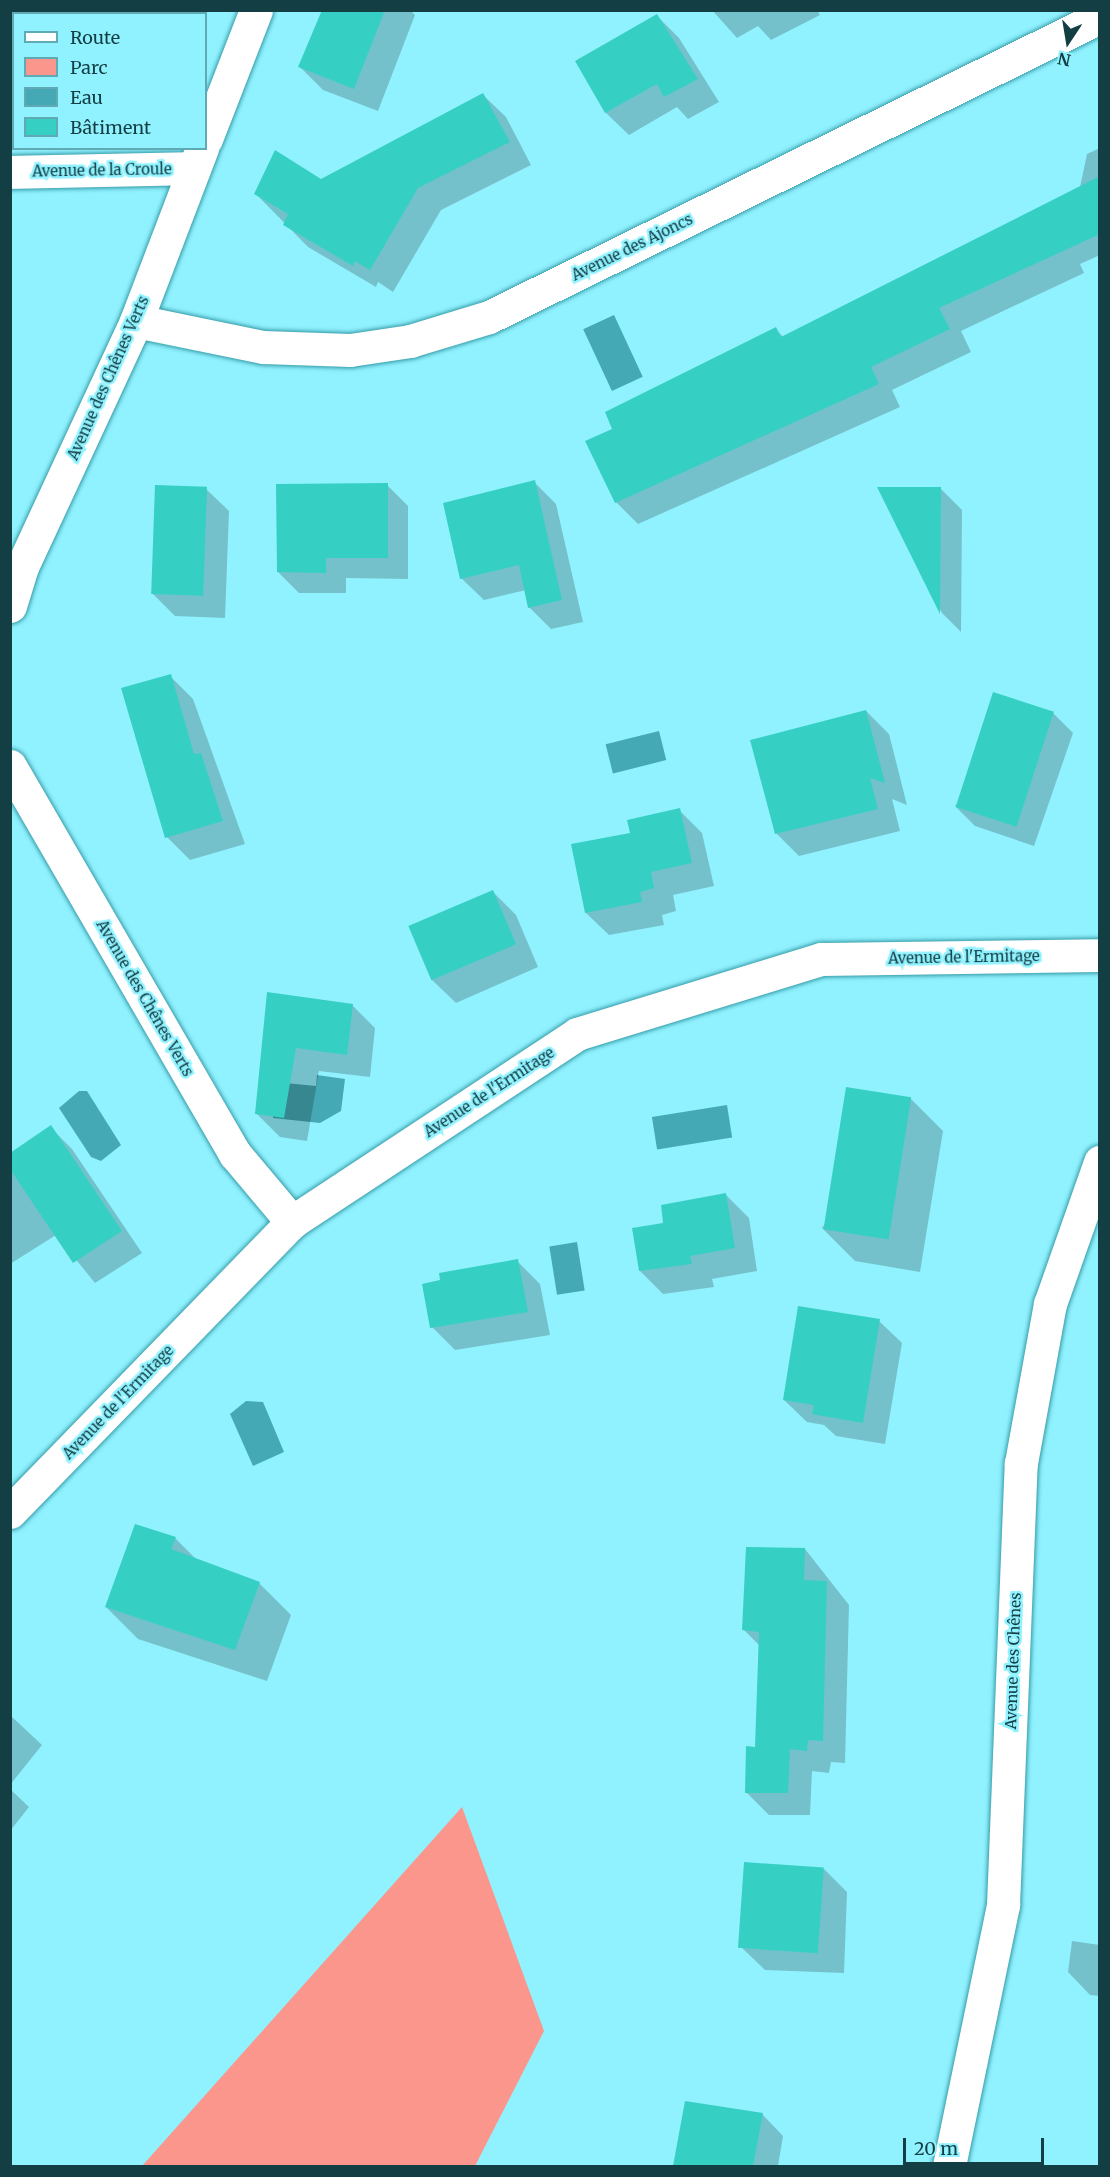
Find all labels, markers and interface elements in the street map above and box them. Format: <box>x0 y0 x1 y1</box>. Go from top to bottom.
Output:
legend <box>12 12 207 150</box>
north arrow <box>1038 12 1098 72</box>
text: Route <box>70 26 120 49</box>
text: N <box>1056 49 1073 71</box>
text: Parc <box>70 56 108 79</box>
text: Eau <box>70 86 103 109</box>
text: Bâtiment <box>70 116 151 139</box>
street label: Avenue de la Croule <box>32 160 172 180</box>
street label: Avenue des Ajoncs <box>568 210 696 284</box>
street label: Avenue des Chênes Verts <box>64 293 152 463</box>
street label: Avenue des Chênes Verts <box>93 917 197 1079</box>
street label: Avenue de l'Ermitage <box>888 947 1040 967</box>
street label: Avenue de l'Ermitage <box>420 1043 558 1141</box>
street label: Avenue de l'Ermitage <box>59 1341 177 1463</box>
street label: Avenue des Chênes <box>1002 1592 1024 1730</box>
scale bar <box>906 2126 1047 2164</box>
text: 20 m <box>914 2137 958 2160</box>

